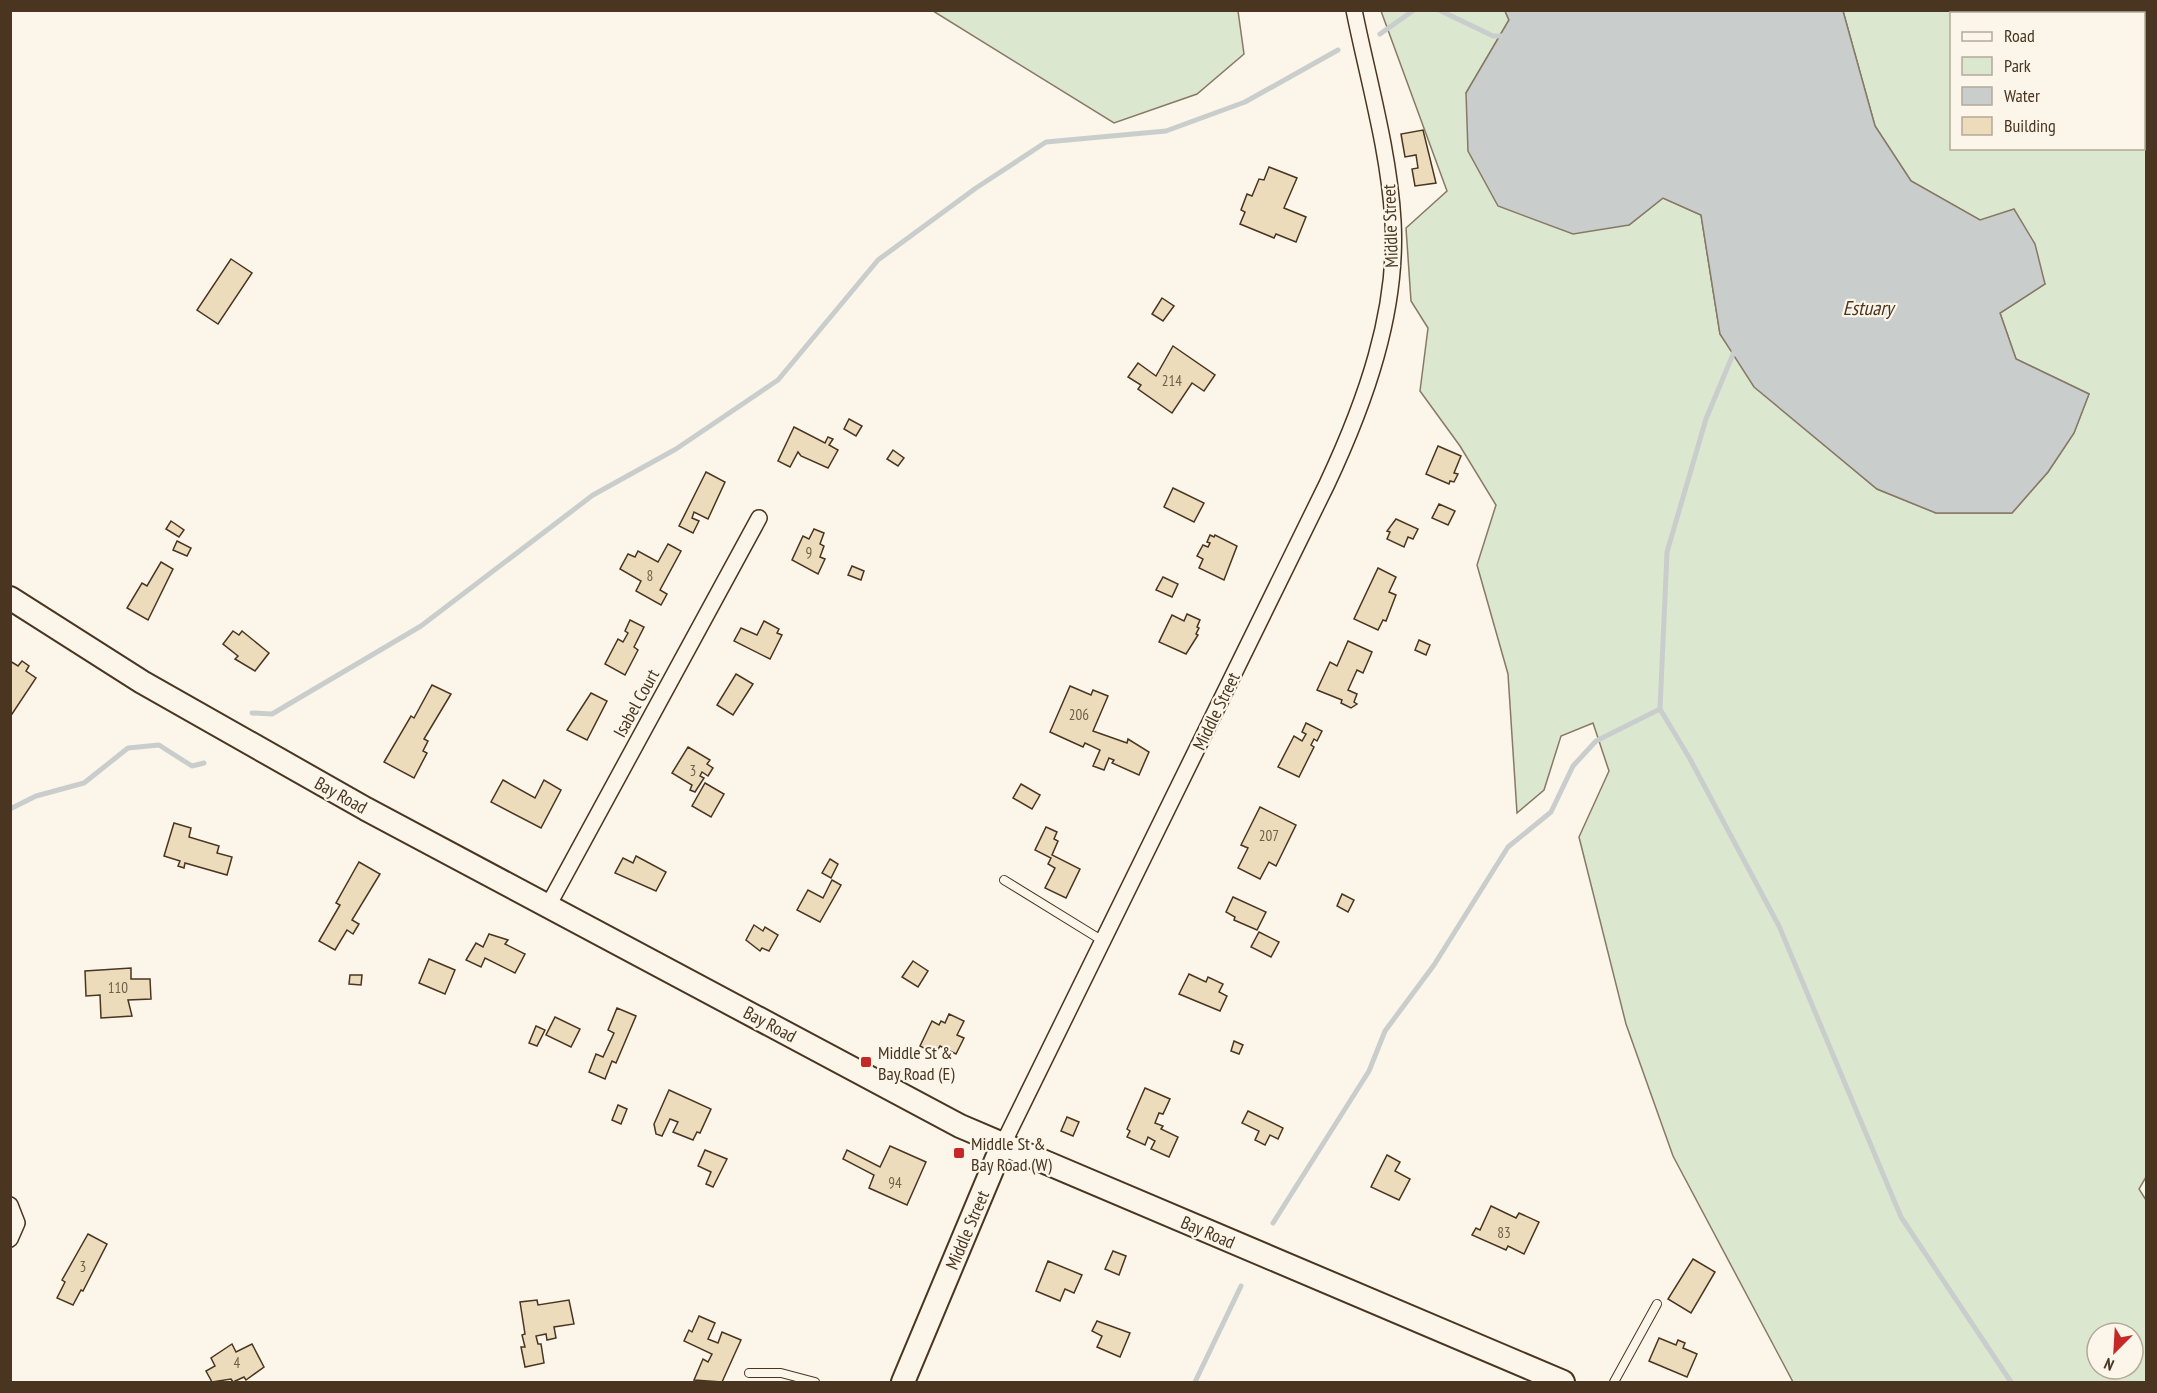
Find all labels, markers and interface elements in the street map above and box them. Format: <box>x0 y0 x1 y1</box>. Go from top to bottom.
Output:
legend <box>1950 12 2145 150</box>
text: Road <box>2004 24 2035 47</box>
text: Park <box>2004 54 2031 77</box>
text: Water <box>2004 84 2040 107</box>
text: Building <box>2004 114 2056 137</box>
street label: Middle Street <box>1377 184 1403 268</box>
water label: Estuary <box>1843 295 1896 321</box>
house number: 214 <box>1162 371 1182 390</box>
house number: 9 <box>806 543 812 562</box>
house number: 8 <box>647 566 653 585</box>
street label: Isabel Court <box>608 665 664 741</box>
street label: Middle Street <box>1187 668 1245 754</box>
house number: 206 <box>1069 705 1089 724</box>
house number: 3 <box>690 761 696 780</box>
street label: Bay Road <box>311 771 371 819</box>
house number: 207 <box>1259 826 1279 845</box>
house number: 110 <box>108 978 128 997</box>
street label: Bay Road <box>740 1001 800 1047</box>
place label: Middle St & Bay Road (E) <box>878 1041 955 1085</box>
marker: Middle St & Bay Road (E) <box>859 1055 873 1069</box>
place label: Middle St & Bay Road (W) <box>971 1132 1053 1176</box>
marker: Middle St & Bay Road (W) <box>952 1146 966 1160</box>
house number: 94 <box>888 1173 902 1192</box>
street label: Middle Street <box>940 1187 994 1273</box>
street label: Bay Road <box>1178 1210 1238 1254</box>
house number: 83 <box>1497 1223 1511 1242</box>
house number: 3 <box>80 1257 86 1276</box>
north arrow <box>2085 1321 2145 1381</box>
house number: 4 <box>234 1353 241 1372</box>
text: N <box>2101 1354 2117 1376</box>

